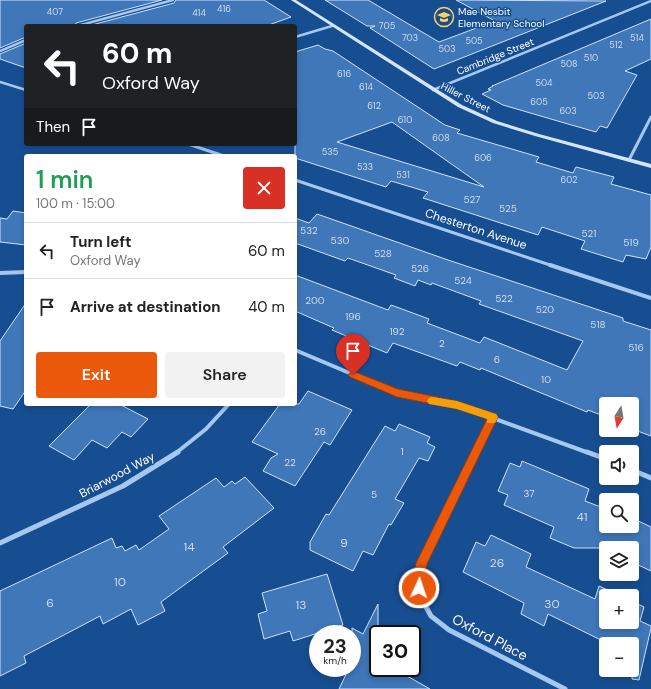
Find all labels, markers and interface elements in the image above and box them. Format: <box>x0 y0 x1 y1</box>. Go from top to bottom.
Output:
house number: 416 <box>217 3 231 15</box>
place label: Mae Nesbit Elementary School <box>458 5 545 30</box>
house number: 407 <box>47 6 63 18</box>
school or university icon: Mae Nesbit Elementary School <box>433 6 455 28</box>
house number: 414 <box>192 7 206 19</box>
house number: 705 <box>379 20 395 32</box>
house number: 703 <box>402 32 418 44</box>
house number: 514 <box>630 32 644 44</box>
text: 60 m <box>102 35 172 72</box>
street label: Cambridge Street <box>455 35 536 78</box>
house number: 505 <box>465 35 483 47</box>
house number: 512 <box>609 39 623 51</box>
icon: left <box>36 40 88 92</box>
house number: 503 <box>439 43 455 55</box>
house number: 510 <box>584 52 598 64</box>
house number: 508 <box>560 58 578 70</box>
house number: 616 <box>337 68 351 80</box>
text: Oxford Way <box>102 71 200 95</box>
house number: 504 <box>535 77 553 89</box>
street label: Hiller Street <box>439 79 493 116</box>
house number: 614 <box>359 81 373 93</box>
house number: 503 <box>588 90 604 102</box>
house number: 605 <box>530 96 548 108</box>
house number: 612 <box>367 100 381 112</box>
house number: 603 <box>559 105 577 117</box>
house number: 610 <box>398 114 412 126</box>
icon: arrive <box>78 116 100 138</box>
text: Then <box>36 117 70 137</box>
house number: 608 <box>432 132 450 144</box>
house number: 535 <box>322 146 338 158</box>
house number: 606 <box>474 152 492 164</box>
house number: 533 <box>357 161 373 173</box>
text: 1 min <box>36 164 93 195</box>
button: close <box>243 167 285 209</box>
house number: 531 <box>396 169 410 181</box>
house number: 602 <box>561 174 577 186</box>
house number: 527 <box>464 193 480 206</box>
text: 100 m · 15:00 <box>36 195 115 212</box>
house number: 525 <box>499 202 517 215</box>
street label: Chesterton Avenue <box>423 205 529 253</box>
house number: 532 <box>300 224 318 237</box>
house number: 521 <box>582 227 596 240</box>
text: Turn left <box>70 232 131 252</box>
house number: 530 <box>331 234 350 247</box>
house number: 519 <box>623 236 639 249</box>
icon: left <box>36 240 58 262</box>
text: 60 m <box>248 241 285 261</box>
house number: 528 <box>374 247 392 260</box>
text: Oxford Way <box>70 252 141 269</box>
house number: 526 <box>411 262 429 275</box>
house number: 524 <box>454 274 472 287</box>
house number: 522 <box>495 292 513 305</box>
house number: 200 <box>305 294 325 307</box>
icon: arrive <box>36 296 58 318</box>
text: Arrive at destination <box>70 297 221 317</box>
text: 40 m <box>248 297 285 317</box>
house number: 520 <box>536 303 554 316</box>
house number: 196 <box>345 310 361 323</box>
house number: 518 <box>590 318 606 331</box>
house number: 192 <box>390 325 405 338</box>
pin <box>336 334 370 375</box>
house number: 2 <box>439 337 445 350</box>
icon: arrive <box>342 340 364 362</box>
house number: 516 <box>628 341 644 354</box>
button: Exit <box>36 352 157 398</box>
button: Share <box>165 352 285 398</box>
house number: 6 <box>494 353 500 366</box>
house number: 10 <box>541 373 551 386</box>
north arrow <box>599 397 639 437</box>
map controls <box>599 397 639 677</box>
house number: 26 <box>314 425 326 438</box>
house number: 1 <box>400 445 404 458</box>
button: sound <box>599 445 639 485</box>
street label: Briarwood Way <box>76 448 158 502</box>
house number: 22 <box>284 456 296 469</box>
house number: 37 <box>523 487 535 500</box>
house number: 5 <box>371 488 377 501</box>
button: search <box>599 493 639 533</box>
house number: 41 <box>576 509 588 525</box>
house number: 9 <box>340 535 348 551</box>
house number: 14 <box>183 539 195 555</box>
button: layers <box>599 541 639 581</box>
house number: 26 <box>490 555 504 571</box>
position arrow <box>398 567 440 609</box>
house number: 10 <box>114 574 126 590</box>
button: + <box>599 589 639 629</box>
house number: 6 <box>46 595 54 611</box>
house number: 30 <box>544 596 560 612</box>
house number: 13 <box>296 597 306 613</box>
street label: Oxford Place <box>449 610 531 664</box>
speed limit sign: 30 <box>369 625 421 677</box>
text: 23 <box>323 633 347 659</box>
button: − <box>599 637 639 677</box>
text: km/h <box>323 654 347 667</box>

